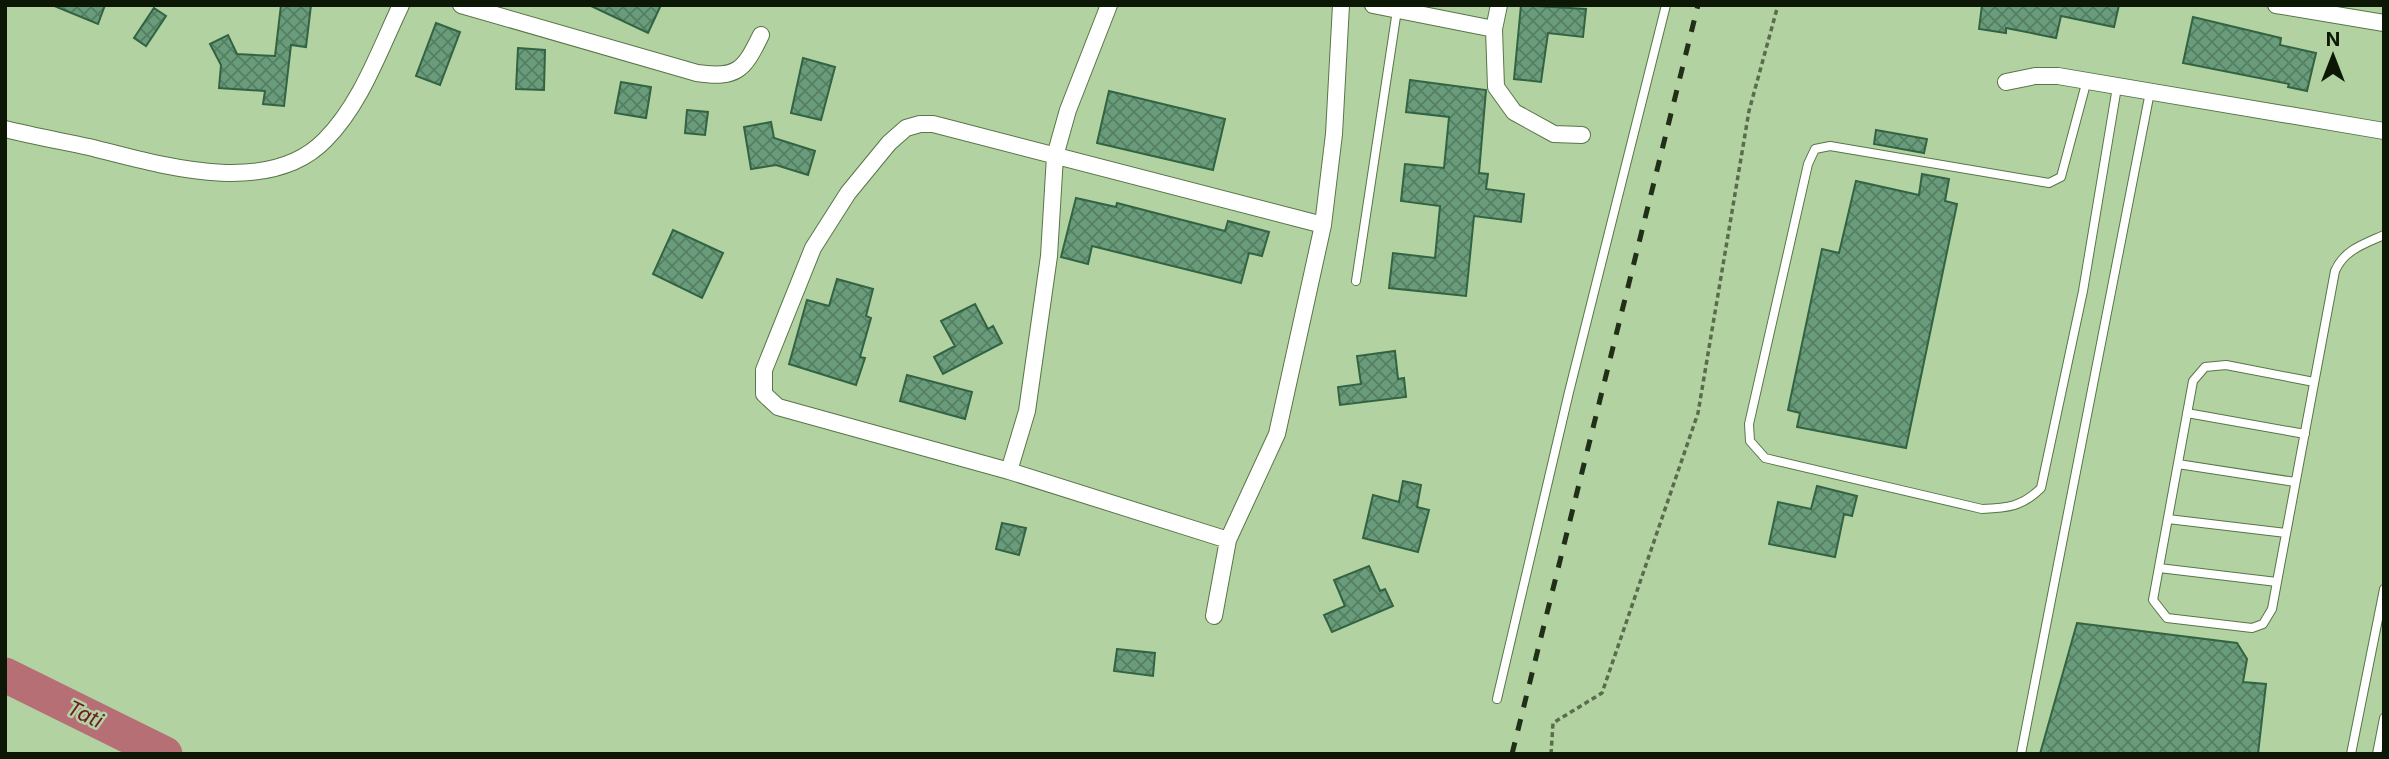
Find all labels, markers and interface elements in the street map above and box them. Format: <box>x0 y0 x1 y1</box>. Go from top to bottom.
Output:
north arrow <box>2298 21 2368 91</box>
text: N <box>2326 28 2340 51</box>
water label: Tati <box>63 695 108 734</box>

